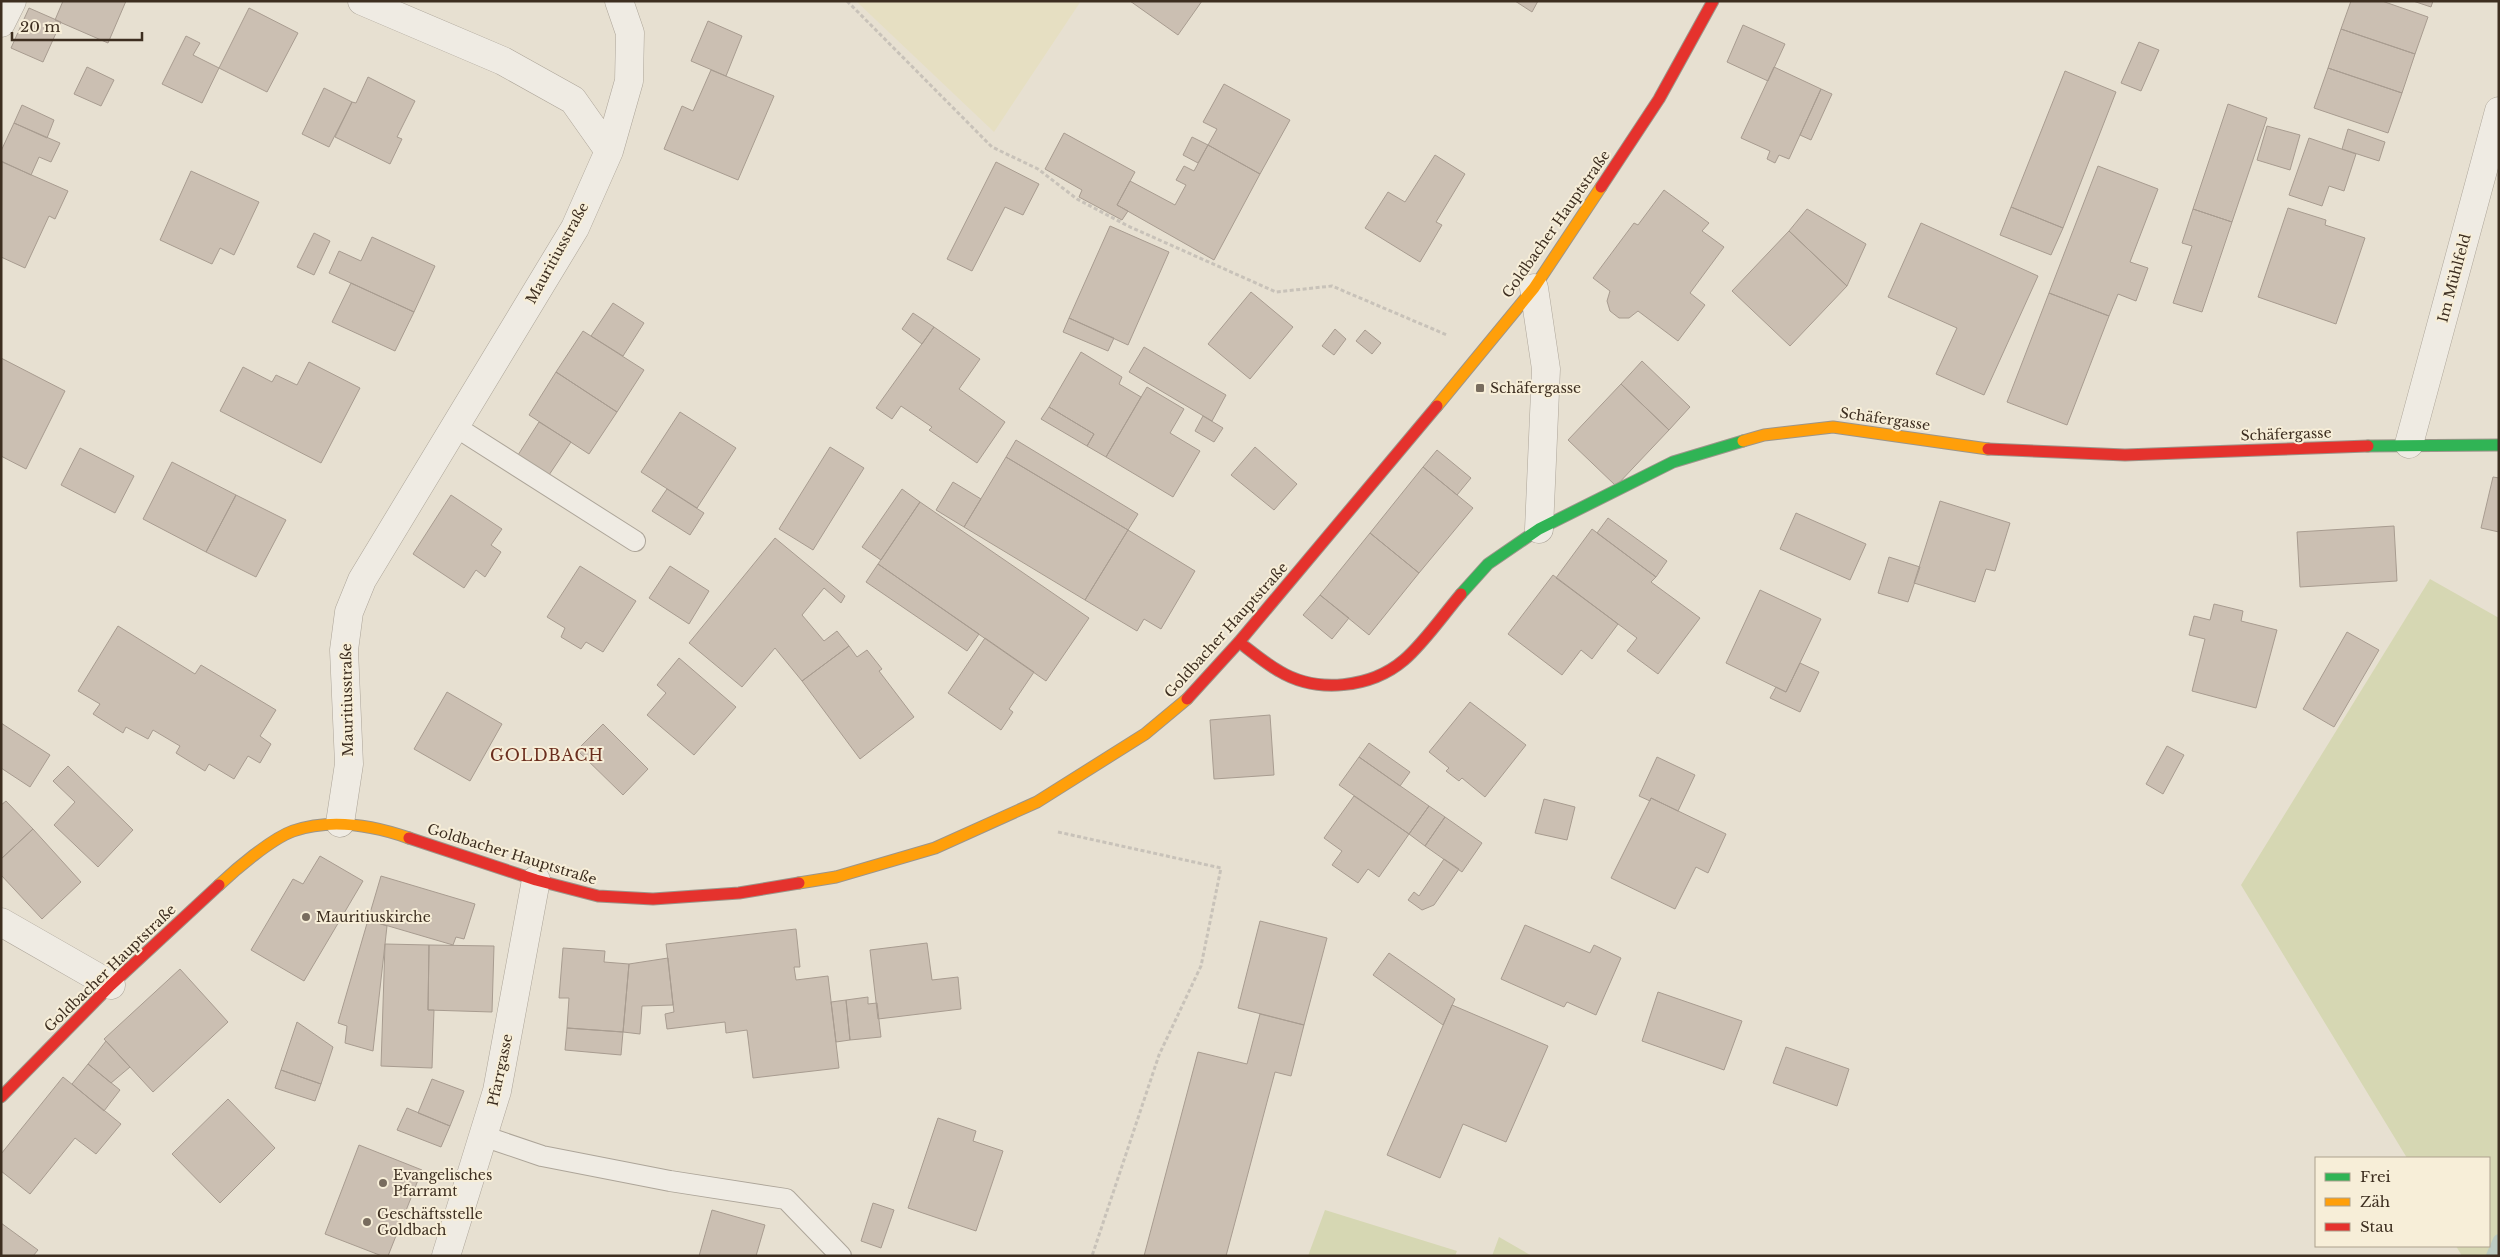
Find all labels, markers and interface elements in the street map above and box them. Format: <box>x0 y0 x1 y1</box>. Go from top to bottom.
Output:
scale bar <box>12 10 142 42</box>
text: 20 m <box>20 17 60 36</box>
street label: Goldbacher Hauptstraße <box>1498 147 1614 301</box>
street label: Mauritiusstraße <box>522 199 592 307</box>
street label: Im Mühlfeld <box>2434 231 2475 324</box>
place label: Schäfergasse <box>1490 379 1581 397</box>
marker: Schäfergasse <box>1474 382 1486 394</box>
street label: Schäfergasse <box>1839 404 1931 434</box>
street label: Schäfergasse <box>2240 423 2332 445</box>
street label: Goldbacher Hauptstraße <box>1160 558 1292 702</box>
street label: Mauritiusstraße <box>337 643 357 757</box>
district label: GOLDBACH <box>490 745 604 765</box>
street label: Goldbacher Hauptstraße <box>425 820 599 888</box>
street label: Goldbacher Hauptstraße <box>40 900 180 1036</box>
place label: Mauritiuskirche <box>316 908 431 926</box>
marker: Mauritiuskirche <box>300 911 312 923</box>
street label: Pfarrgasse <box>484 1032 516 1108</box>
legend <box>2315 1157 2490 1247</box>
place label: Evangelisches Pfarramt <box>393 1166 492 1200</box>
text: Frei <box>2360 1167 2391 1186</box>
marker: Evangelisches Pfarramt <box>377 1177 389 1189</box>
text: Zäh <box>2360 1192 2390 1211</box>
place label: Geschäftsstelle Goldbach <box>377 1205 483 1239</box>
marker: Geschäftsstelle Goldbach <box>361 1216 373 1228</box>
text: Stau <box>2360 1217 2394 1236</box>

